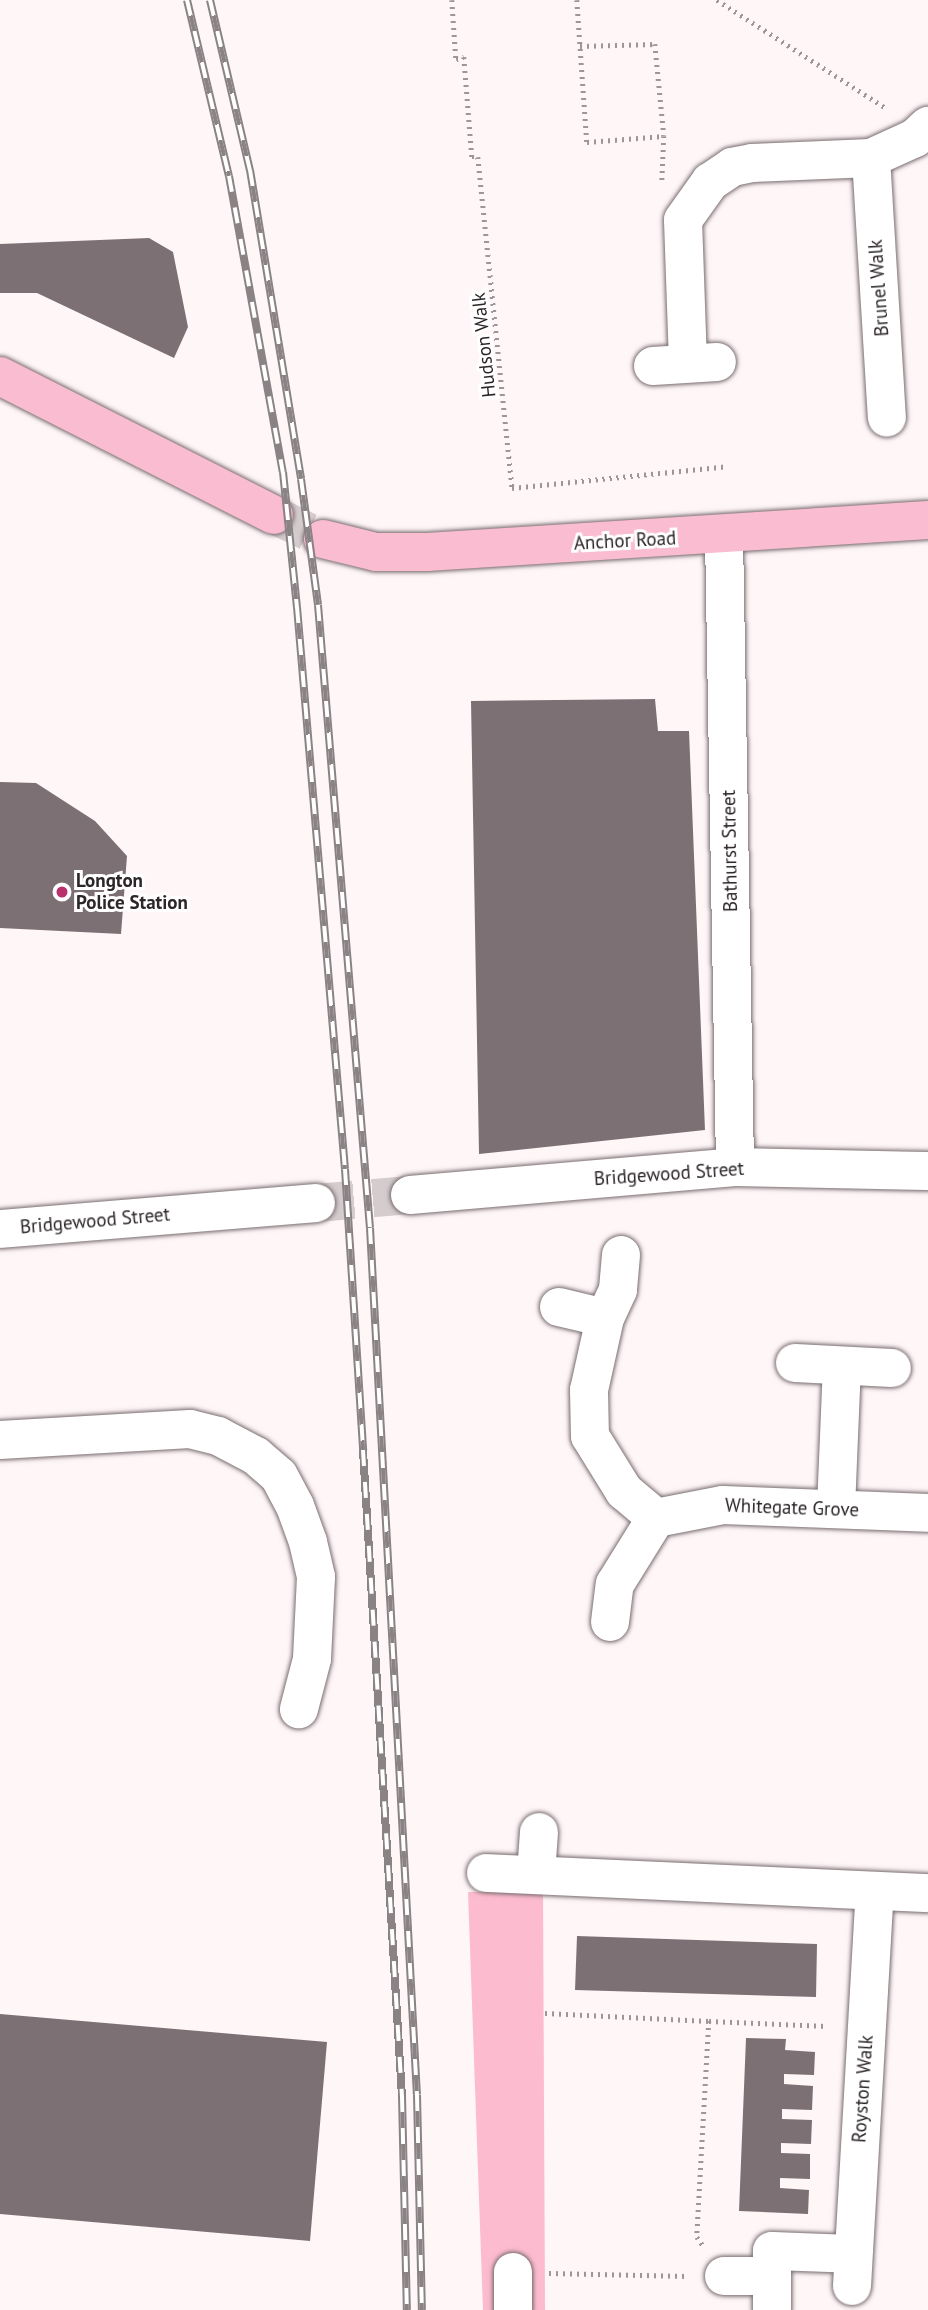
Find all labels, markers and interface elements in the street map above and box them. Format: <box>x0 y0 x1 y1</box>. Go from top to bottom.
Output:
street label: Brunel Walk <box>864 239 894 337</box>
street label: Hudson Walk <box>467 291 501 399</box>
street label: Anchor Road <box>573 527 677 555</box>
street label: Bathurst Street <box>718 790 742 912</box>
place label: Longton Police Station <box>76 870 188 914</box>
marker: Longton Police Station <box>54 884 70 900</box>
street label: Bridgewood Street <box>593 1157 745 1191</box>
street label: Bridgewood Street <box>19 1203 171 1239</box>
street label: Whitegate Grove <box>725 1494 859 1522</box>
street label: Royston Walk <box>848 2034 878 2144</box>

